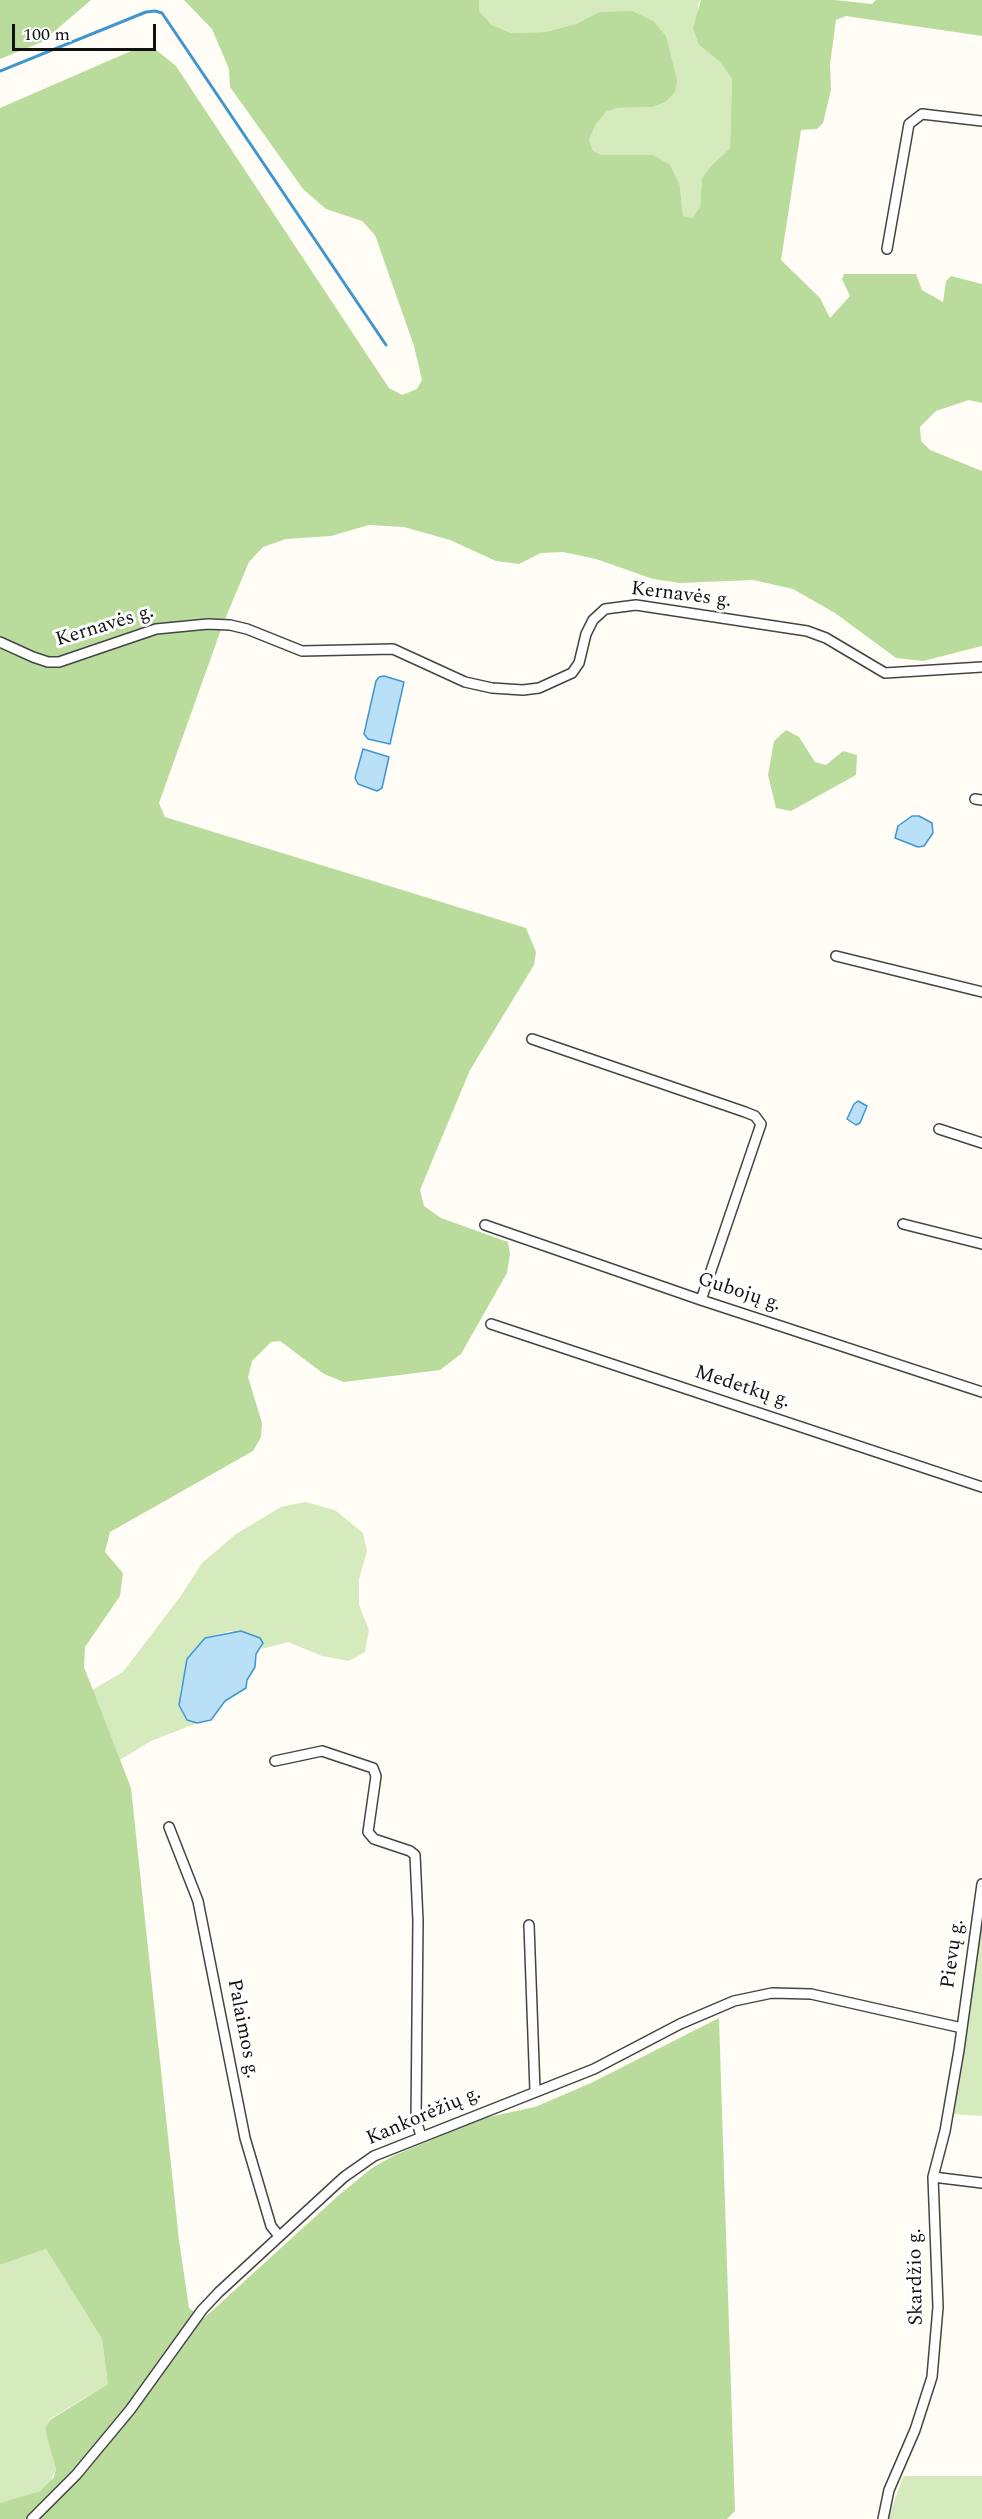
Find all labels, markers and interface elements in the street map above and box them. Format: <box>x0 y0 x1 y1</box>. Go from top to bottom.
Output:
scale bar <box>15 12 159 50</box>
text: 100 m <box>23 21 70 48</box>
street label: Kernavės g. <box>629 578 733 614</box>
street label: Kernavės g. <box>53 601 157 653</box>
street label: Gubojų g. <box>694 1268 784 1318</box>
street label: Medetkų g. <box>691 1361 793 1415</box>
street label: Pievų g. <box>937 1918 971 1990</box>
street label: Palaimos g. <box>221 1977 263 2081</box>
street label: Kankorėžių g. <box>363 2082 485 2152</box>
street label: Skardžio g. <box>904 2228 930 2326</box>

